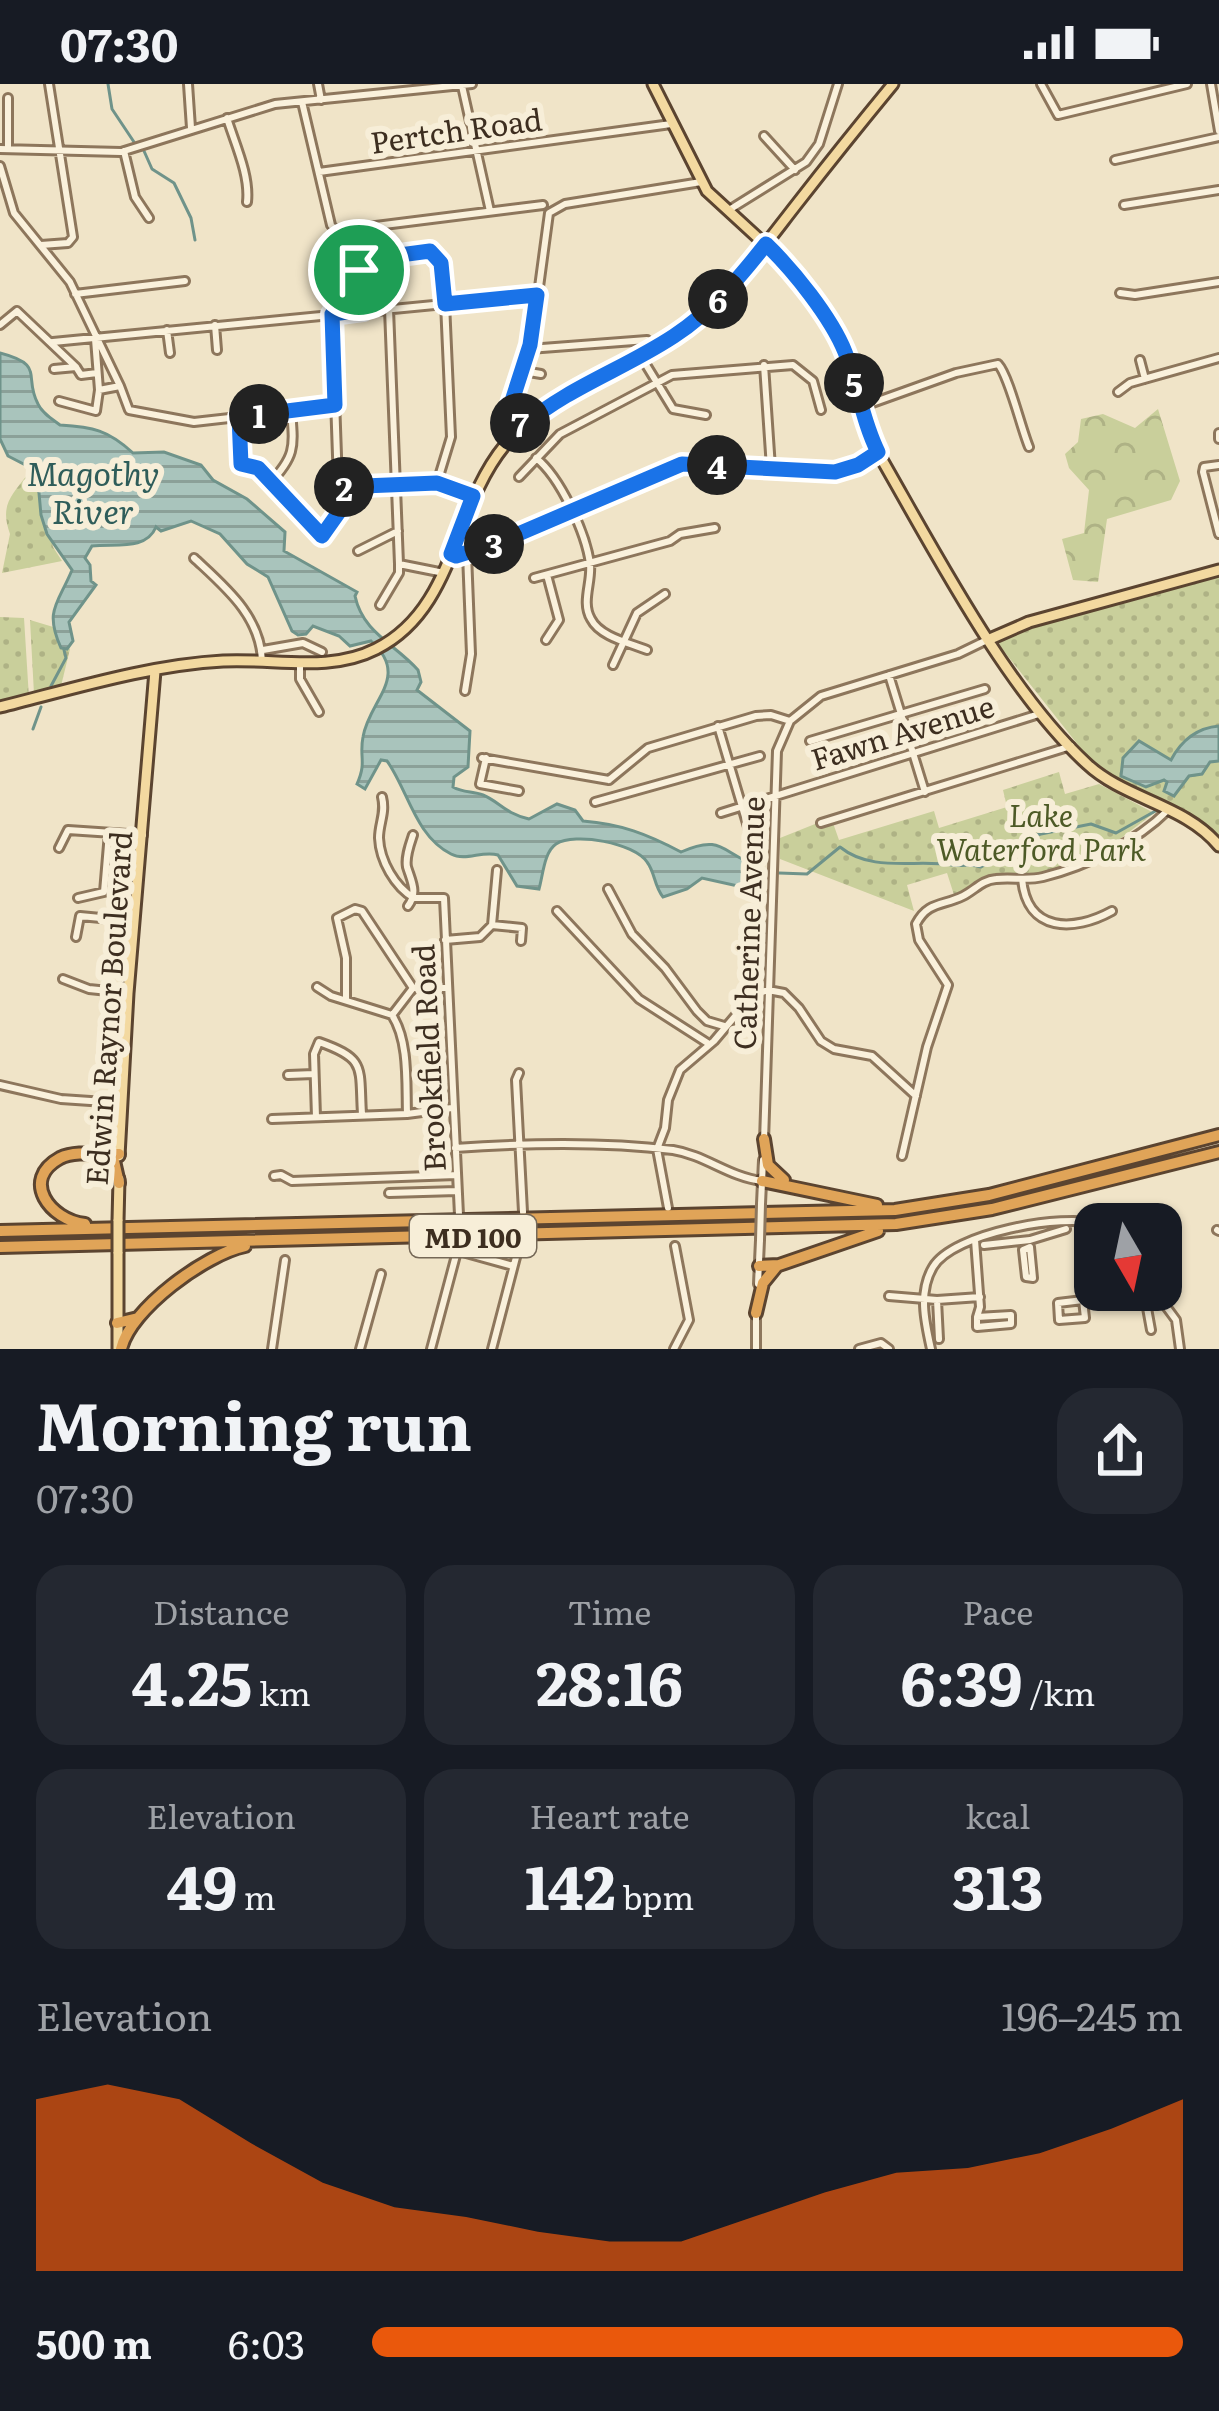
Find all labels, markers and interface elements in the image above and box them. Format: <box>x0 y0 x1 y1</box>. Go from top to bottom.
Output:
text: 07:30 <box>60 9 178 76</box>
street label: Pertch Road <box>367 95 545 163</box>
pin <box>308 219 410 321</box>
icon: arrive <box>326 237 392 303</box>
pin: 6 <box>688 269 748 329</box>
text: 6 <box>708 274 728 323</box>
pin: 5 <box>824 353 884 413</box>
text: 5 <box>845 358 863 407</box>
pin: 1 <box>229 384 289 444</box>
text: 1 <box>252 389 266 438</box>
pin: 7 <box>490 393 550 453</box>
text: 7 <box>511 398 529 447</box>
pin: 4 <box>687 435 747 495</box>
text: 4 <box>707 440 727 489</box>
water label: Magothy River <box>26 447 160 534</box>
pin: 2 <box>314 457 374 517</box>
text: 2 <box>335 462 353 511</box>
pin: 3 <box>464 514 524 574</box>
text: 3 <box>485 519 503 568</box>
street label: Fawn Avenue <box>805 682 999 780</box>
park label: Lake Waterford Park <box>936 792 1146 870</box>
street label: Catherine Avenue <box>721 795 773 1051</box>
street label: Edwin Raynor Boulevard <box>73 829 141 1187</box>
street label: Brookfield Road <box>399 943 455 1173</box>
north arrow <box>1074 1203 1182 1311</box>
map controls <box>1074 1203 1182 1311</box>
road number: MD 100 <box>410 1215 536 1257</box>
text: Morning run <box>36 1373 472 1471</box>
button: share <box>1057 1388 1183 1514</box>
text: 07:30 <box>36 1467 134 1525</box>
text: Distance <box>153 1586 289 1635</box>
text: Time <box>568 1586 651 1635</box>
text: Pace <box>962 1586 1033 1635</box>
text: 4.25 <box>132 1635 252 1724</box>
text: 28:16 <box>536 1635 683 1724</box>
text: 6:39 <box>900 1635 1023 1724</box>
text: km <box>252 1667 311 1716</box>
text: /km <box>1023 1667 1095 1716</box>
text: Elevation <box>147 1790 296 1839</box>
text: Heart rate <box>529 1790 690 1839</box>
text: kcal <box>965 1790 1030 1839</box>
text: 49 <box>166 1839 237 1928</box>
text: 142 <box>525 1839 616 1928</box>
text: 313 <box>952 1839 1044 1928</box>
text: m <box>237 1871 276 1920</box>
text: bpm <box>616 1871 694 1920</box>
text: Elevation <box>36 1985 212 2043</box>
text: 196–245 m <box>1001 1985 1183 2043</box>
text: 500 m <box>36 2313 152 2371</box>
text: 6:03 <box>228 2313 305 2371</box>

